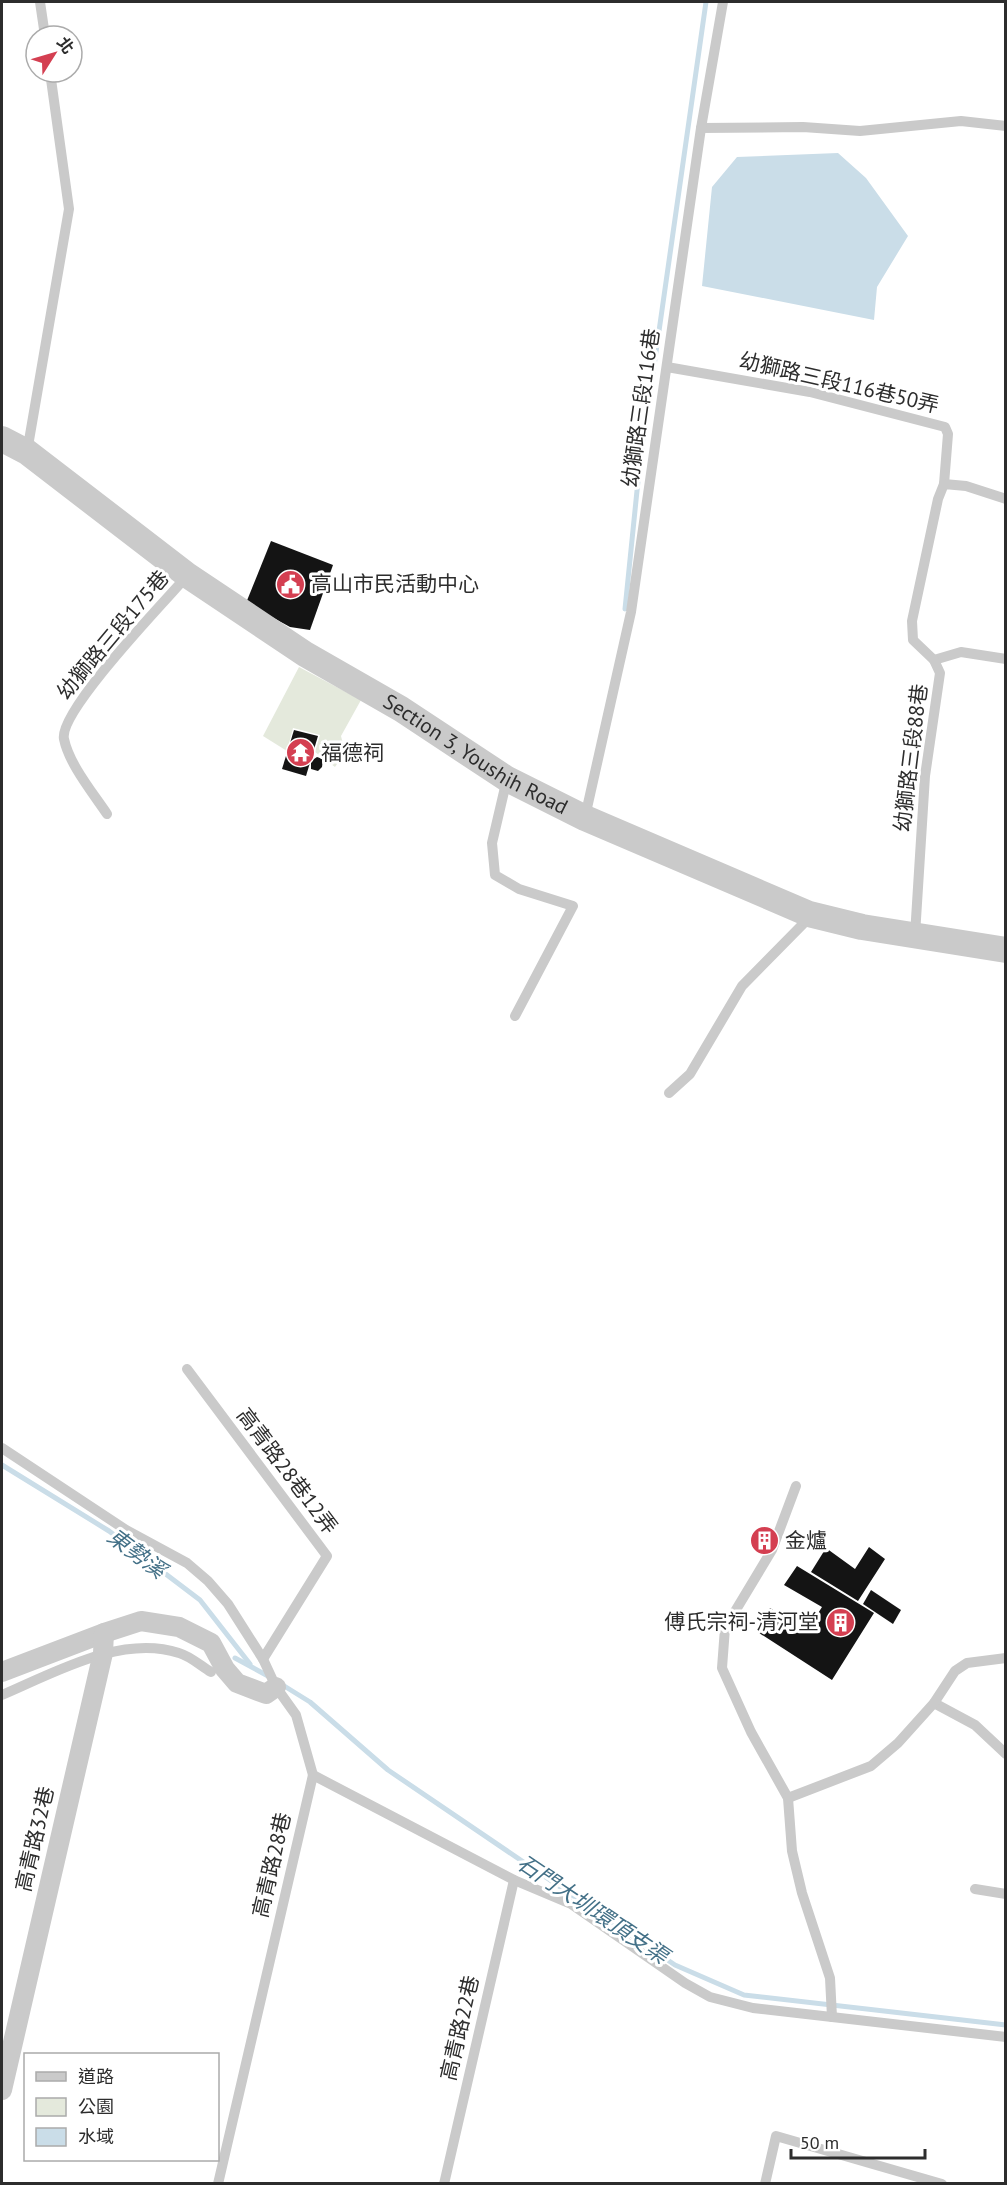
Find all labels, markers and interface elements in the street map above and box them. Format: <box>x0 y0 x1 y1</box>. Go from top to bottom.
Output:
north arrow <box>24 24 84 84</box>
text: 北 <box>53 33 79 57</box>
street label: 幼獅路三段116巷 <box>616 327 665 489</box>
street label: 幼獅路三段116巷50弄 <box>737 346 942 419</box>
street label: 幼獅路三段175巷 <box>51 565 174 705</box>
public building icon: 高山市民活動中心 <box>274 568 306 600</box>
place label: 高山市民活動中心 <box>311 570 479 597</box>
street label: 幼獅路三段88巷 <box>888 682 933 833</box>
street label: Section 3, Youshih Road <box>378 688 573 820</box>
temple icon: 福德祠 <box>284 737 316 769</box>
place label: 福德祠 <box>321 739 384 766</box>
street label: 高青路28巷12弄 <box>231 1402 344 1539</box>
water label: 東勢溪 <box>102 1522 174 1586</box>
building icon: 金爐 <box>748 1525 780 1557</box>
place label: 金爐 <box>785 1527 827 1554</box>
building icon: 傅氏宗祠-清河堂 <box>824 1606 856 1638</box>
place label: 傅氏宗祠-清河堂 <box>664 1608 819 1635</box>
street label: 高青路32巷 <box>9 1784 60 1894</box>
street label: 高青路28巷 <box>246 1810 297 1920</box>
water label: 石門大圳環頂支渠 <box>512 1848 676 1971</box>
street label: 高青路22巷 <box>434 1973 485 2083</box>
legend <box>24 2053 219 2161</box>
text: 道路 <box>78 2065 114 2088</box>
text: 公園 <box>78 2095 114 2118</box>
scale bar <box>791 2122 924 2160</box>
text: 水域 <box>78 2125 114 2148</box>
text: 50 m <box>800 2131 839 2154</box>

